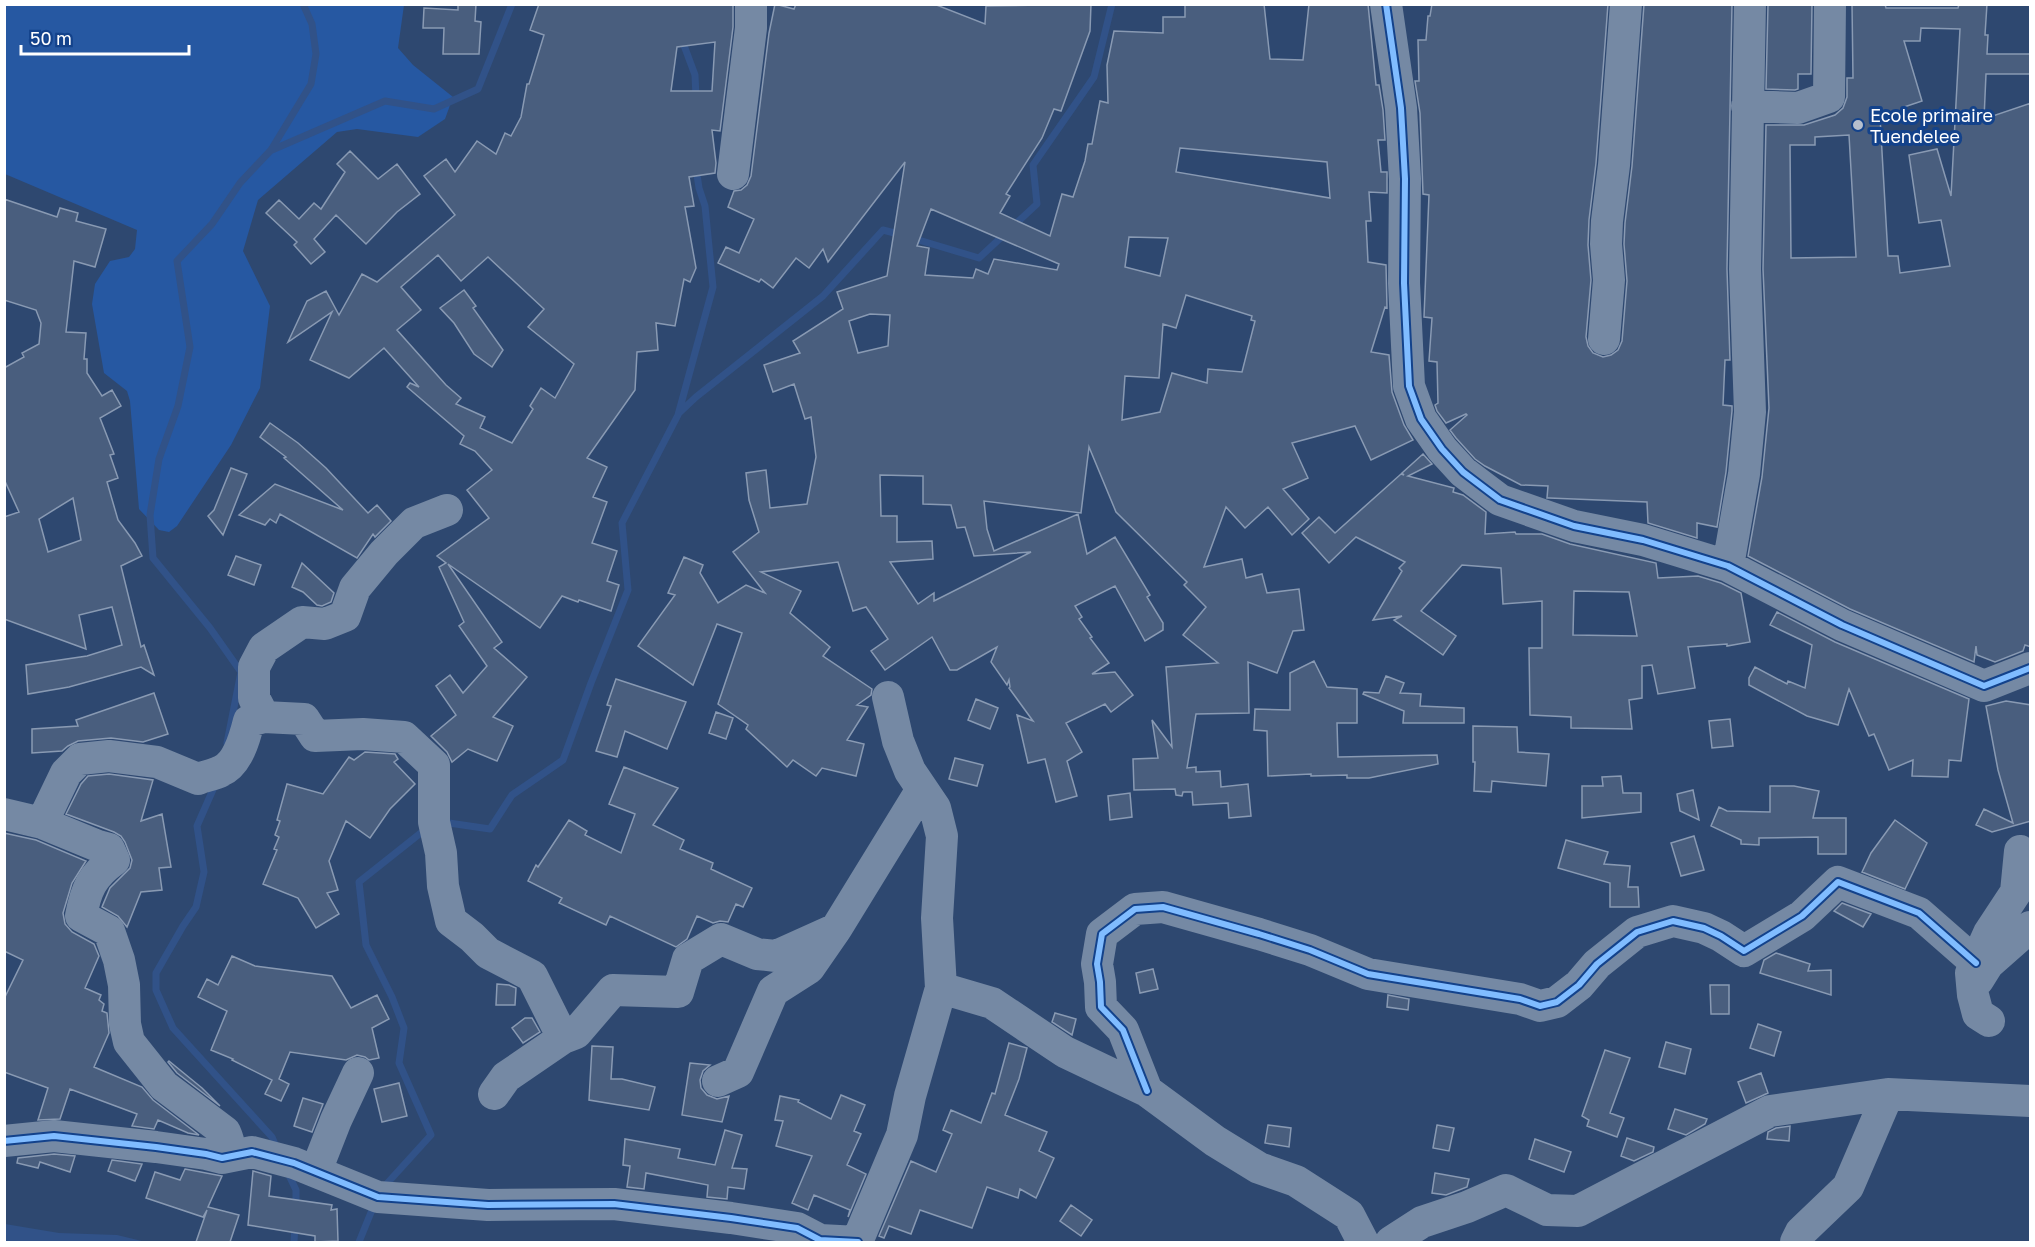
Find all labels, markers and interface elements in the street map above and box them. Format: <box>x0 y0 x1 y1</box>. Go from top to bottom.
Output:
scale bar <box>21 18 189 56</box>
text: 50 m <box>30 27 72 49</box>
place label: Ecole primaire Tuendelee <box>1870 104 1993 147</box>
marker: Ecole primaire Tuendelee <box>1851 118 1865 132</box>

